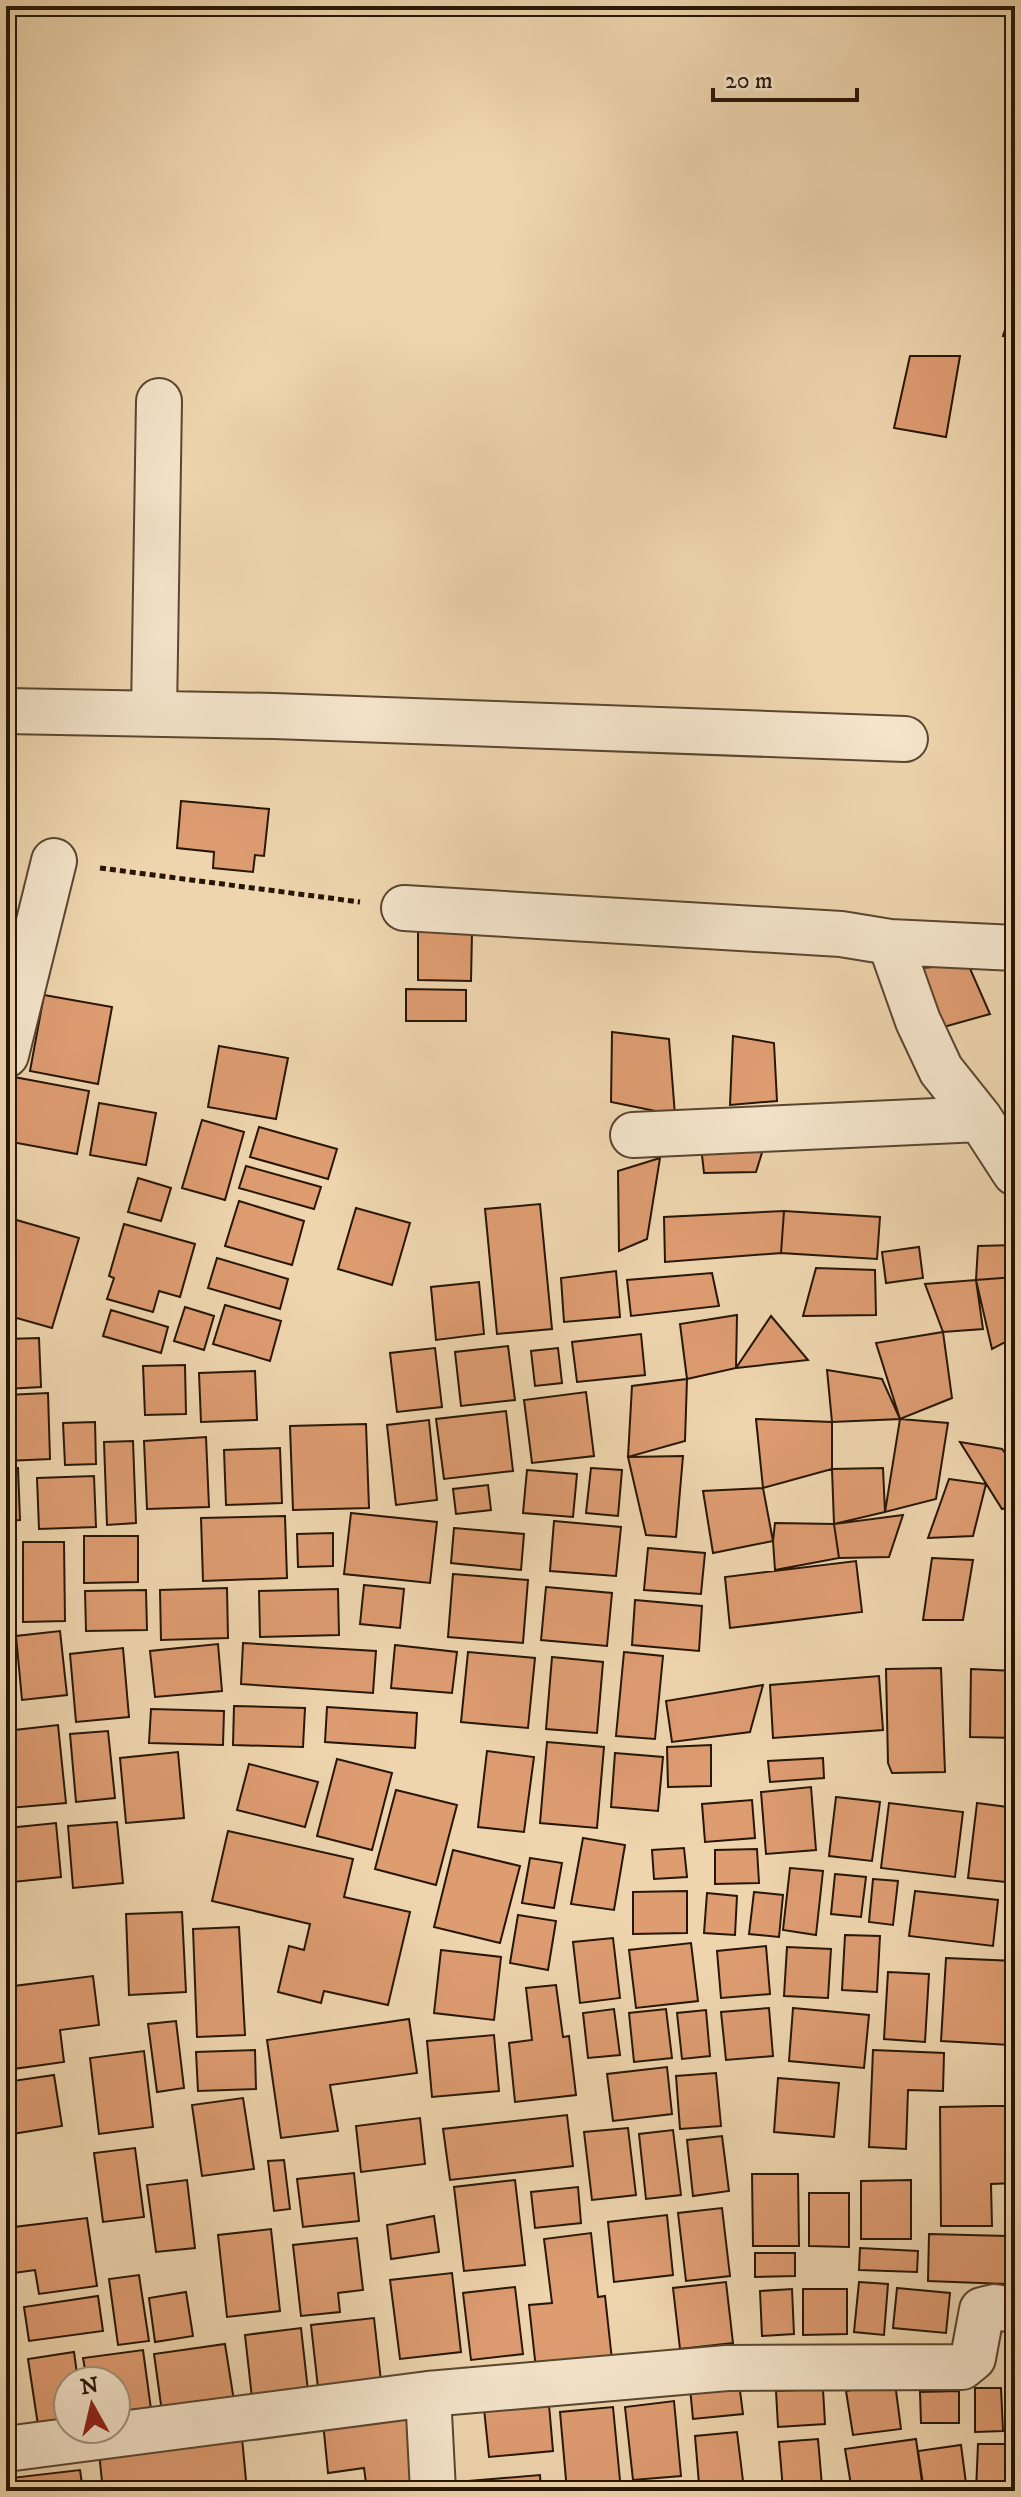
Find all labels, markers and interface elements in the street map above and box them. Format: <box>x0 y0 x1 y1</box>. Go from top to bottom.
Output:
scale bar <box>713 52 857 102</box>
text: 20 m <box>725 66 773 96</box>
north arrow <box>52 2365 132 2445</box>
text: N <box>79 2372 100 2401</box>

